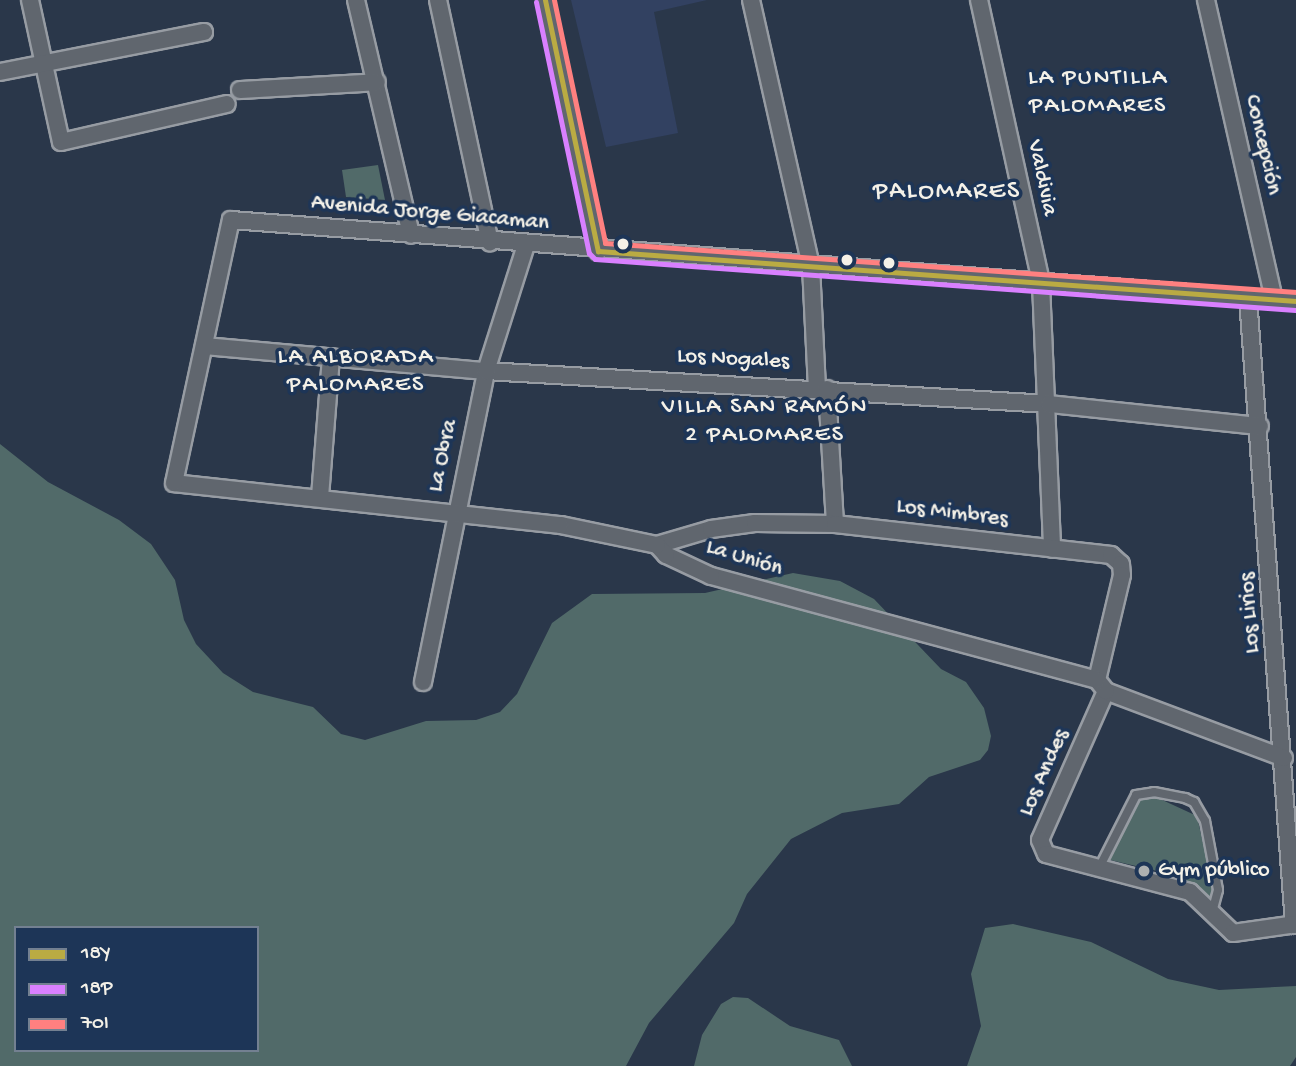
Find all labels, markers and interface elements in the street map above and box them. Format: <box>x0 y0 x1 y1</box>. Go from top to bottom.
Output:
district label: LA PUNTILLA PALOMARES <box>1029 65 1167 121</box>
street label: Concepción <box>1237 92 1287 198</box>
street label: Valdivia <box>1019 137 1063 219</box>
district label: PALOMARES <box>874 177 1020 209</box>
street label: Avenida Jorge Giacaman <box>310 190 550 238</box>
unlabelled marker <box>616 237 630 251</box>
unlabelled marker <box>840 253 854 267</box>
unlabelled marker <box>882 256 896 270</box>
street label: Los Nogales <box>676 343 790 377</box>
district label: LA ALBORADA PALOMARES <box>279 344 433 400</box>
district label: VILLA SAN RAMÓN 2 PALOMARES <box>664 394 866 450</box>
street label: La Obra <box>423 417 465 495</box>
street label: Los Mimbres <box>895 493 1009 535</box>
street label: La Unión <box>702 534 786 584</box>
street label: Los Lirios <box>1234 572 1268 654</box>
street label: Los Andes <box>1014 725 1076 821</box>
place label: Gym público <box>1158 857 1270 885</box>
marker: Gym público <box>1136 863 1152 879</box>
legend <box>14 926 259 1052</box>
text: 18Y <box>81 942 111 967</box>
text: 18P <box>81 977 113 1002</box>
text: 70I <box>81 1012 109 1037</box>

